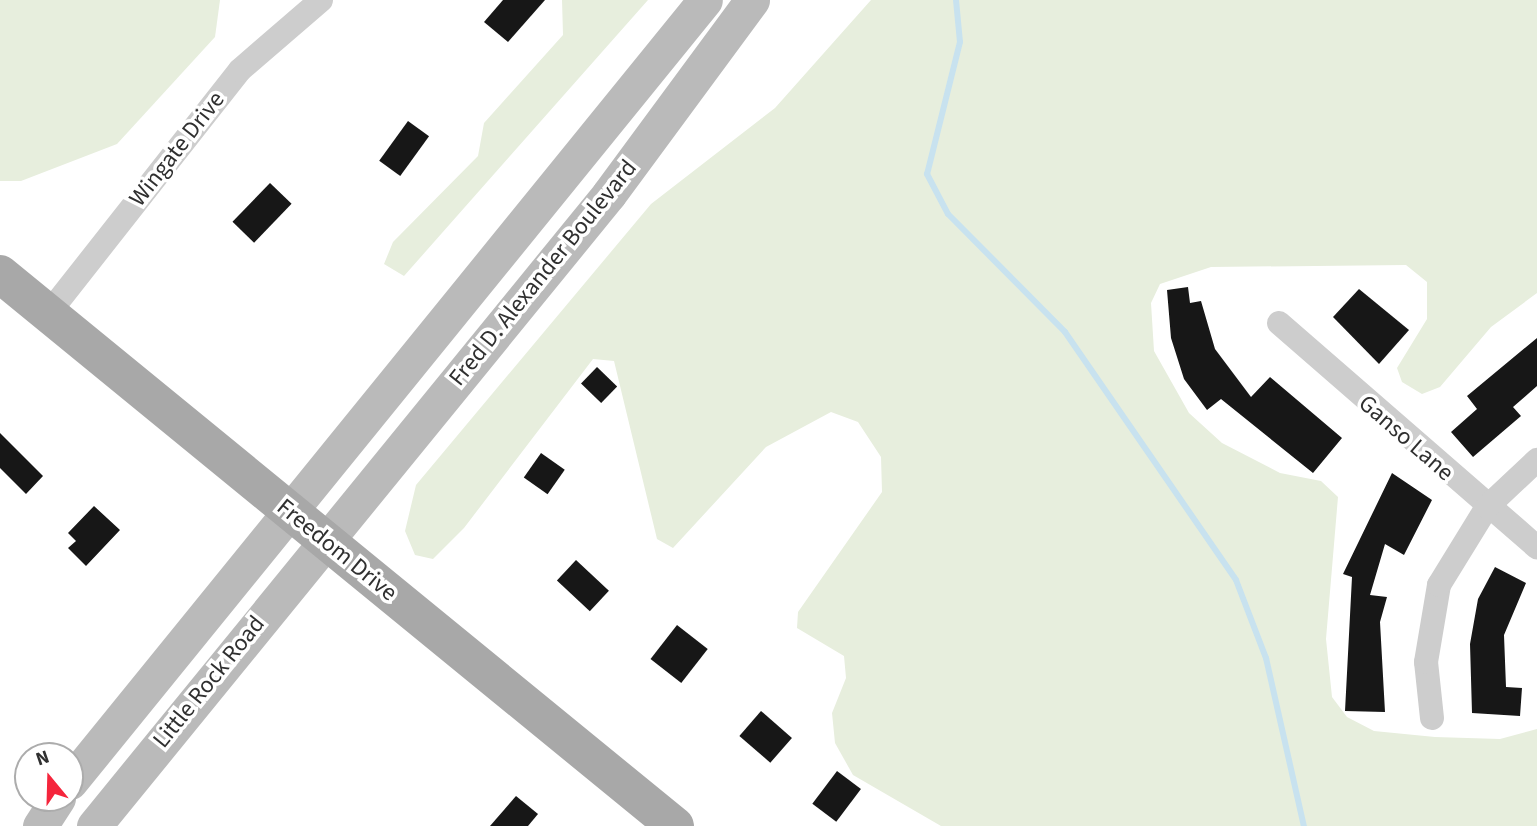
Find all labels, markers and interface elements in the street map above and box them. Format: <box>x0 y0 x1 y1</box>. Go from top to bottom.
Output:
street label: Wingate Drive <box>123 86 231 212</box>
street label: Fred D. Alexander Boulevard <box>443 154 643 392</box>
street label: Ganso Lane <box>1353 389 1459 487</box>
street label: Freedom Drive <box>271 493 403 607</box>
street label: Little Rock Road <box>147 610 271 754</box>
north arrow <box>14 742 84 812</box>
text: N <box>32 744 53 773</box>

